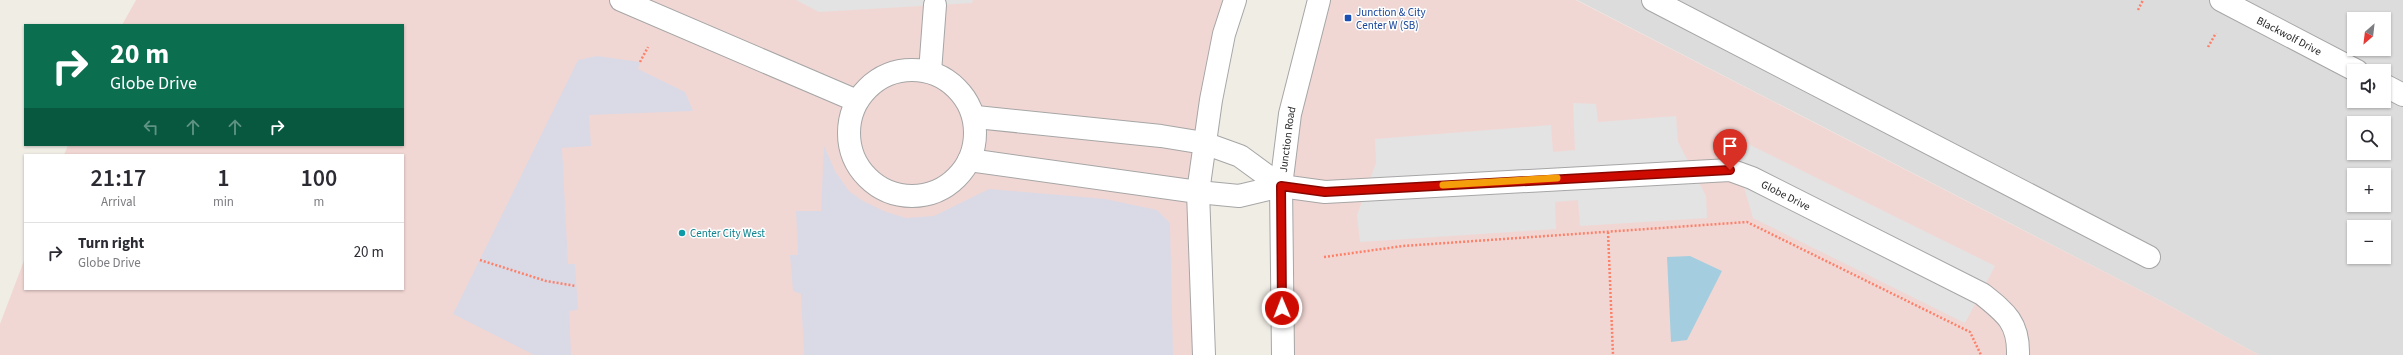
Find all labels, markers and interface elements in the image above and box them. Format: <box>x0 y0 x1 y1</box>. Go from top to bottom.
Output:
place label: Junction & City Center W (SB) <box>1356 5 1426 33</box>
street label: Blackwolf Drive <box>2254 12 2325 59</box>
north arrow <box>2347 12 2391 56</box>
map controls <box>2347 12 2391 264</box>
marker: Junction & City Center W (SB) <box>1343 13 1353 23</box>
text: 20 m <box>110 34 169 74</box>
icon: right <box>44 40 96 92</box>
button: sound <box>2347 64 2391 108</box>
text: Globe Drive <box>110 71 197 96</box>
street label: Junction Road <box>1275 105 1299 173</box>
icon: left <box>140 116 162 138</box>
icon: ahead <box>182 116 204 138</box>
icon: ahead <box>224 116 246 138</box>
icon: right <box>266 116 288 138</box>
button: search <box>2347 116 2391 160</box>
pin <box>1713 129 1747 170</box>
icon: arrive <box>1719 135 1741 157</box>
text: 21:17 <box>91 161 146 196</box>
text: 1 <box>217 161 230 196</box>
text: 100 <box>301 161 337 196</box>
button: + <box>2347 168 2391 212</box>
street label: Globe Drive <box>1759 176 1814 214</box>
text: Arrival <box>101 193 136 211</box>
text: min <box>213 193 234 211</box>
text: m <box>314 193 324 211</box>
button: − <box>2347 220 2391 264</box>
place label: Center City West <box>690 226 765 241</box>
marker: Center City West <box>677 228 687 238</box>
text: Turn right <box>78 233 144 254</box>
icon: right <box>44 242 66 264</box>
text: 20 m <box>354 242 384 263</box>
text: Globe Drive <box>78 254 141 272</box>
position arrow <box>1261 287 1303 329</box>

